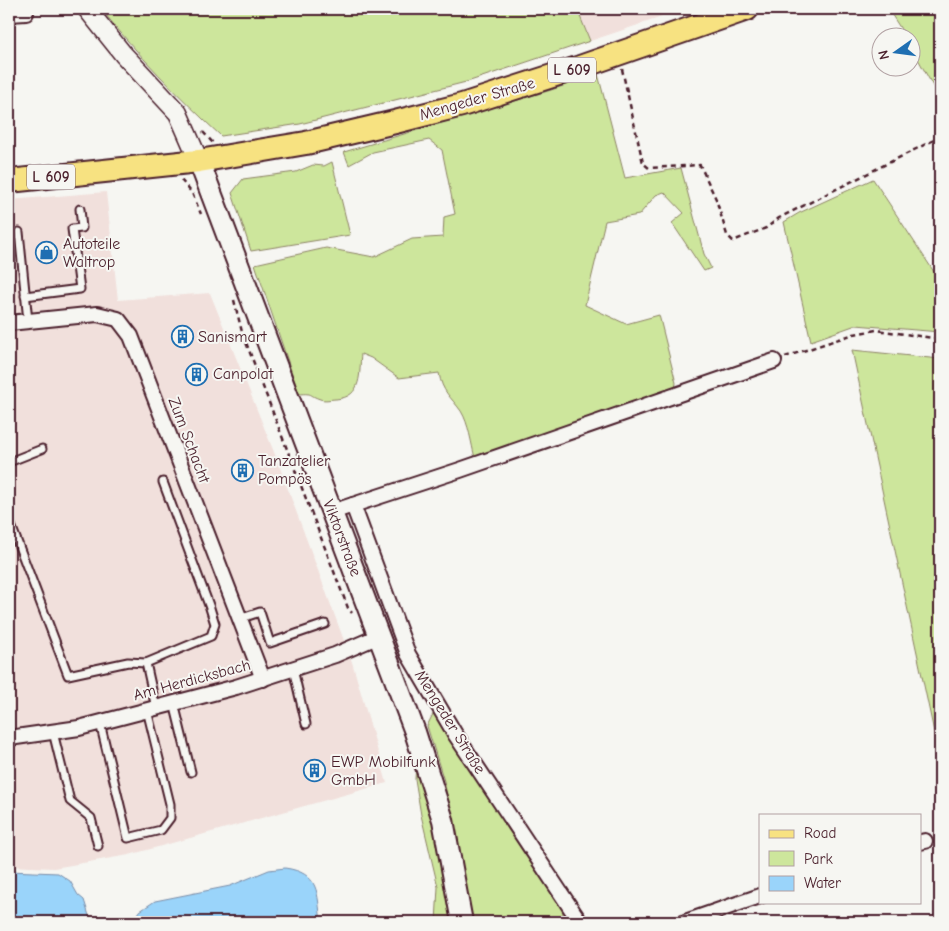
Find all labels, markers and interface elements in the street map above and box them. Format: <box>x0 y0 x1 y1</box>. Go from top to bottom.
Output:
north arrow <box>872 28 922 78</box>
text: N <box>875 49 893 62</box>
road number: L 609 <box>548 58 596 82</box>
street label: Mengeder Straße <box>417 74 537 124</box>
road number: L 609 <box>27 164 75 190</box>
place label: Autoteile Waltrop <box>63 235 120 271</box>
shop icon: Autoteile Waltrop <box>35 241 59 265</box>
building icon: Sanismart <box>170 325 194 349</box>
place label: Sanismart <box>198 328 267 346</box>
building icon: Canpolat <box>185 362 209 386</box>
place label: Canpolat <box>213 365 274 383</box>
street label: Zum Schacht <box>164 395 214 486</box>
place label: Tanzatelier Pompös <box>258 452 331 488</box>
building icon: Tanzatelier Pompös <box>230 458 254 482</box>
street label: Viktorstraße <box>319 497 365 579</box>
street label: Am Herdicksbach <box>131 656 253 704</box>
street label: Mengeder Straße <box>411 667 489 777</box>
place label: EWP Mobilfunk GmbH <box>331 753 436 789</box>
building icon: EWP Mobilfunk GmbH <box>303 759 327 783</box>
legend <box>759 814 922 904</box>
text: Road <box>804 824 836 842</box>
text: Park <box>804 850 833 868</box>
text: Water <box>804 874 841 892</box>

